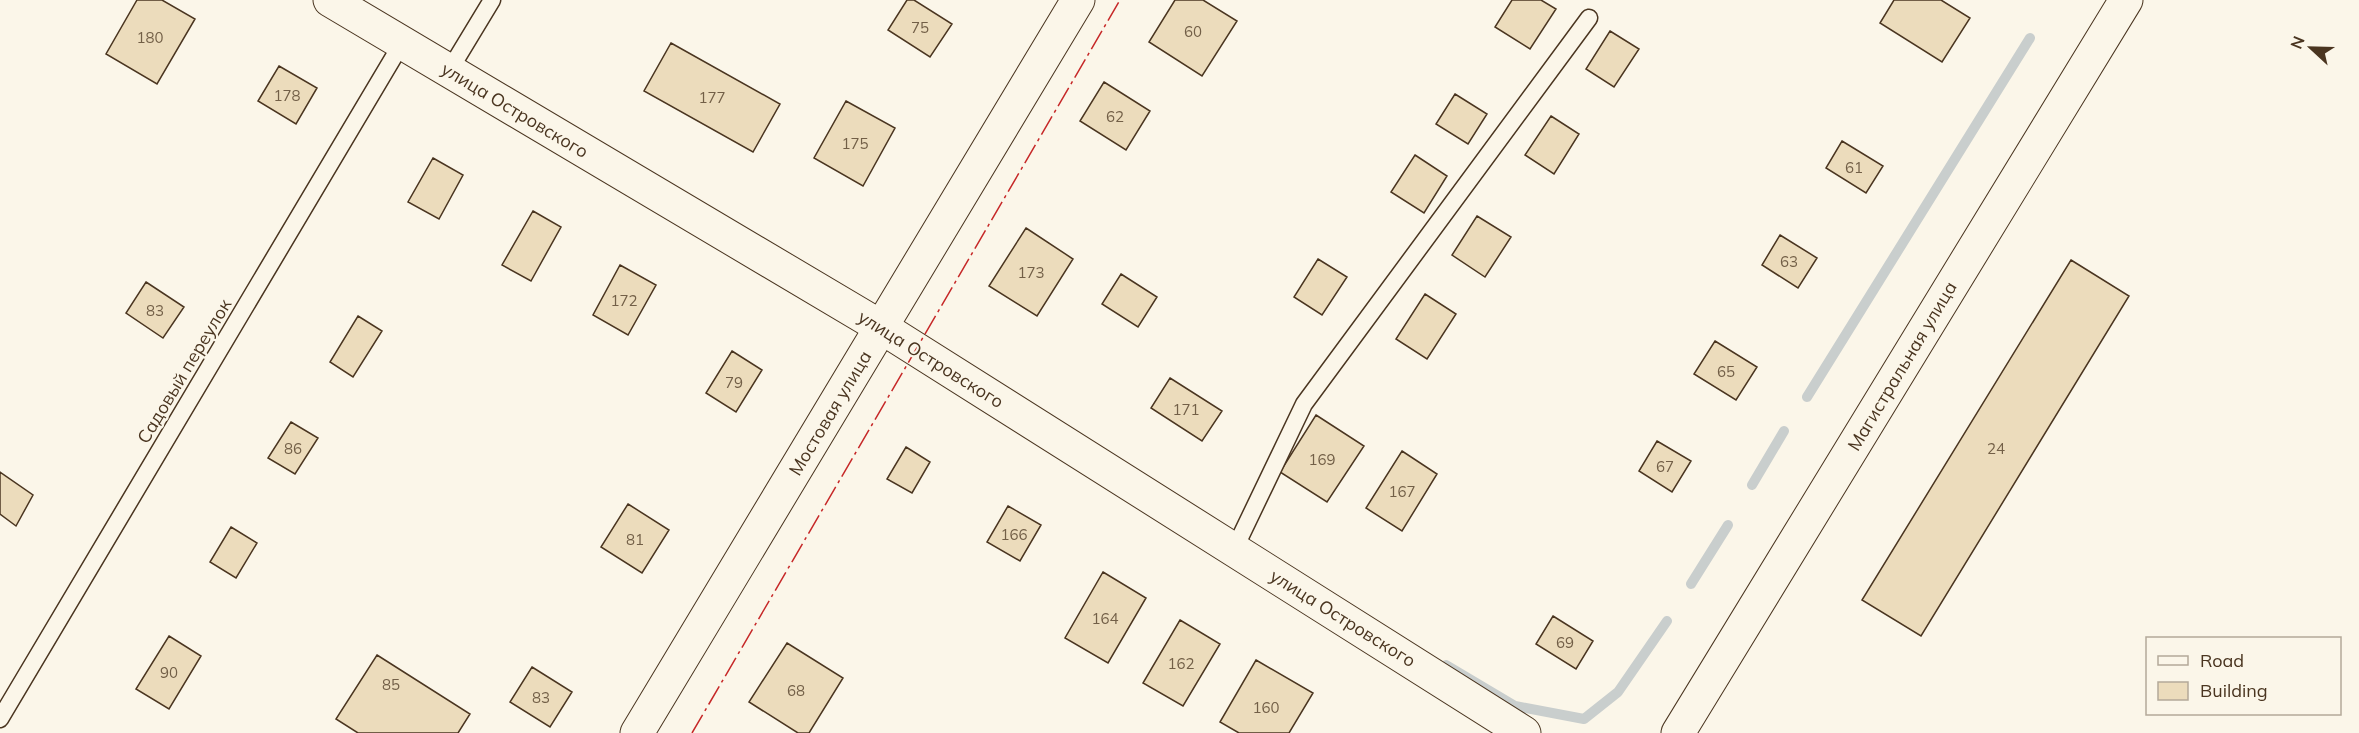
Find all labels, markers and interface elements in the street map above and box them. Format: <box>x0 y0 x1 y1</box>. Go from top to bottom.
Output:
house number: 75 <box>911 18 929 37</box>
north arrow <box>2281 18 2341 78</box>
house number: 60 <box>1184 22 1202 41</box>
house number: 180 <box>136 28 164 47</box>
text: N <box>2286 33 2309 52</box>
street label: улица Островского <box>437 57 593 163</box>
house number: 178 <box>273 86 301 105</box>
house number: 177 <box>698 88 726 107</box>
house number: 62 <box>1106 107 1124 126</box>
house number: 175 <box>841 134 869 153</box>
house number: 61 <box>1845 158 1863 177</box>
house number: 63 <box>1780 252 1798 271</box>
house number: 173 <box>1017 263 1045 282</box>
street label: Магистральная улица <box>1842 277 1962 455</box>
house number: 172 <box>610 291 638 310</box>
street label: Садовый переулок <box>132 294 236 448</box>
house number: 83 <box>146 301 164 320</box>
street label: улица Островского <box>854 305 1008 413</box>
street label: Мостовая улица <box>784 346 876 480</box>
house number: 65 <box>1717 362 1735 381</box>
house number: 79 <box>725 373 743 392</box>
house number: 171 <box>1172 400 1200 419</box>
house number: 86 <box>284 439 302 458</box>
house number: 24 <box>1987 439 2005 458</box>
house number: 169 <box>1308 450 1336 469</box>
house number: 67 <box>1656 457 1674 476</box>
house number: 167 <box>1388 482 1416 501</box>
house number: 166 <box>1000 525 1028 544</box>
house number: 81 <box>626 530 644 549</box>
street label: улица Островского <box>1266 564 1420 672</box>
house number: 164 <box>1091 609 1119 628</box>
house number: 69 <box>1556 633 1574 652</box>
legend <box>2146 637 2341 715</box>
text: Road <box>2200 649 2244 672</box>
house number: 162 <box>1167 654 1195 673</box>
house number: 90 <box>160 663 178 682</box>
house number: 85 <box>382 675 400 694</box>
text: Building <box>2200 679 2268 702</box>
house number: 68 <box>787 681 805 700</box>
house number: 83 <box>532 688 550 707</box>
house number: 160 <box>1252 698 1280 717</box>

